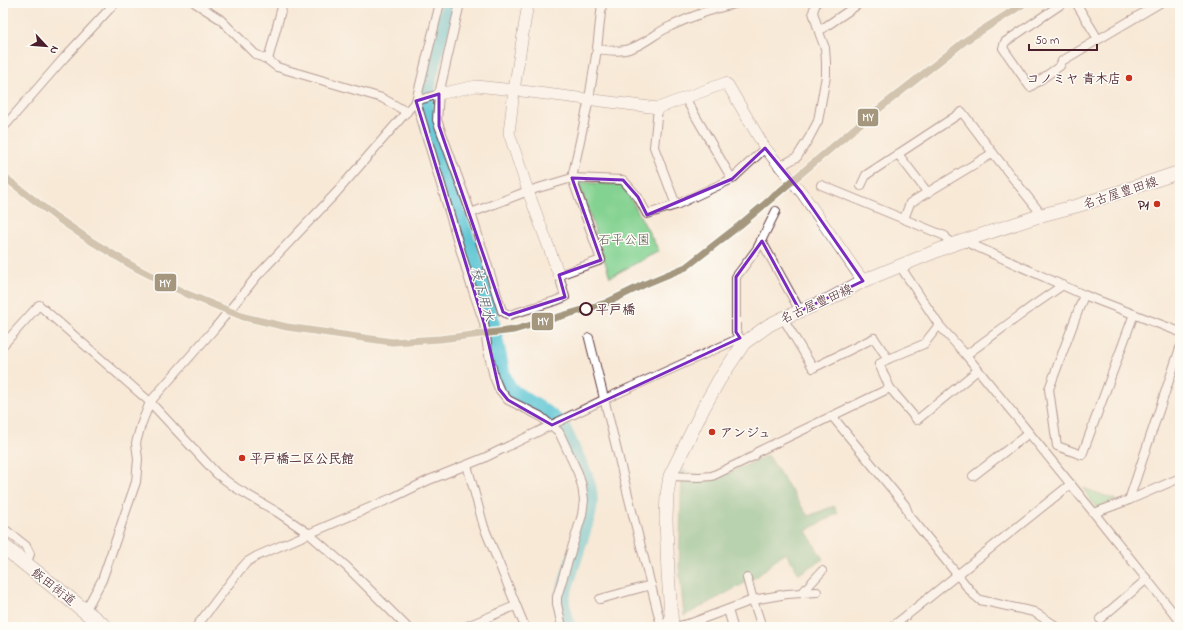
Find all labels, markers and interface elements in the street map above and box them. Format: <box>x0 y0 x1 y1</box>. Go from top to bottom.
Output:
north arrow <box>26 26 66 66</box>
scale bar <box>1029 26 1097 52</box>
text: 50 m <box>1035 32 1059 50</box>
text: N <box>45 43 63 57</box>
place label: コノミヤ 青木店 <box>1026 70 1121 89</box>
marker: コノミヤ 青木店 <box>1124 73 1134 83</box>
line badge: MY <box>857 108 879 127</box>
text: MY <box>862 110 875 126</box>
street label: 名古屋豊田線 <box>1080 172 1161 215</box>
place label: P1 <box>1138 196 1150 215</box>
marker: P1 <box>1152 199 1162 209</box>
park label: 石平公園 <box>598 231 650 250</box>
water label: 枝下用水 <box>464 265 499 324</box>
line badge: MY <box>154 273 177 292</box>
text: MY <box>159 276 172 292</box>
street label: 名古屋豊田線 <box>777 279 857 329</box>
place label: 平戸橋 <box>596 301 635 320</box>
marker: 平戸橋 <box>579 302 593 316</box>
line badge: MY <box>531 312 554 331</box>
text: MY <box>537 314 550 330</box>
place label: アンジュ <box>720 424 771 443</box>
marker: アンジュ <box>707 427 717 437</box>
place label: 平戸橋二区公民館 <box>250 450 354 469</box>
marker: 平戸橋二区公民館 <box>237 453 247 463</box>
street label: 飯田街道 <box>27 564 79 611</box>

